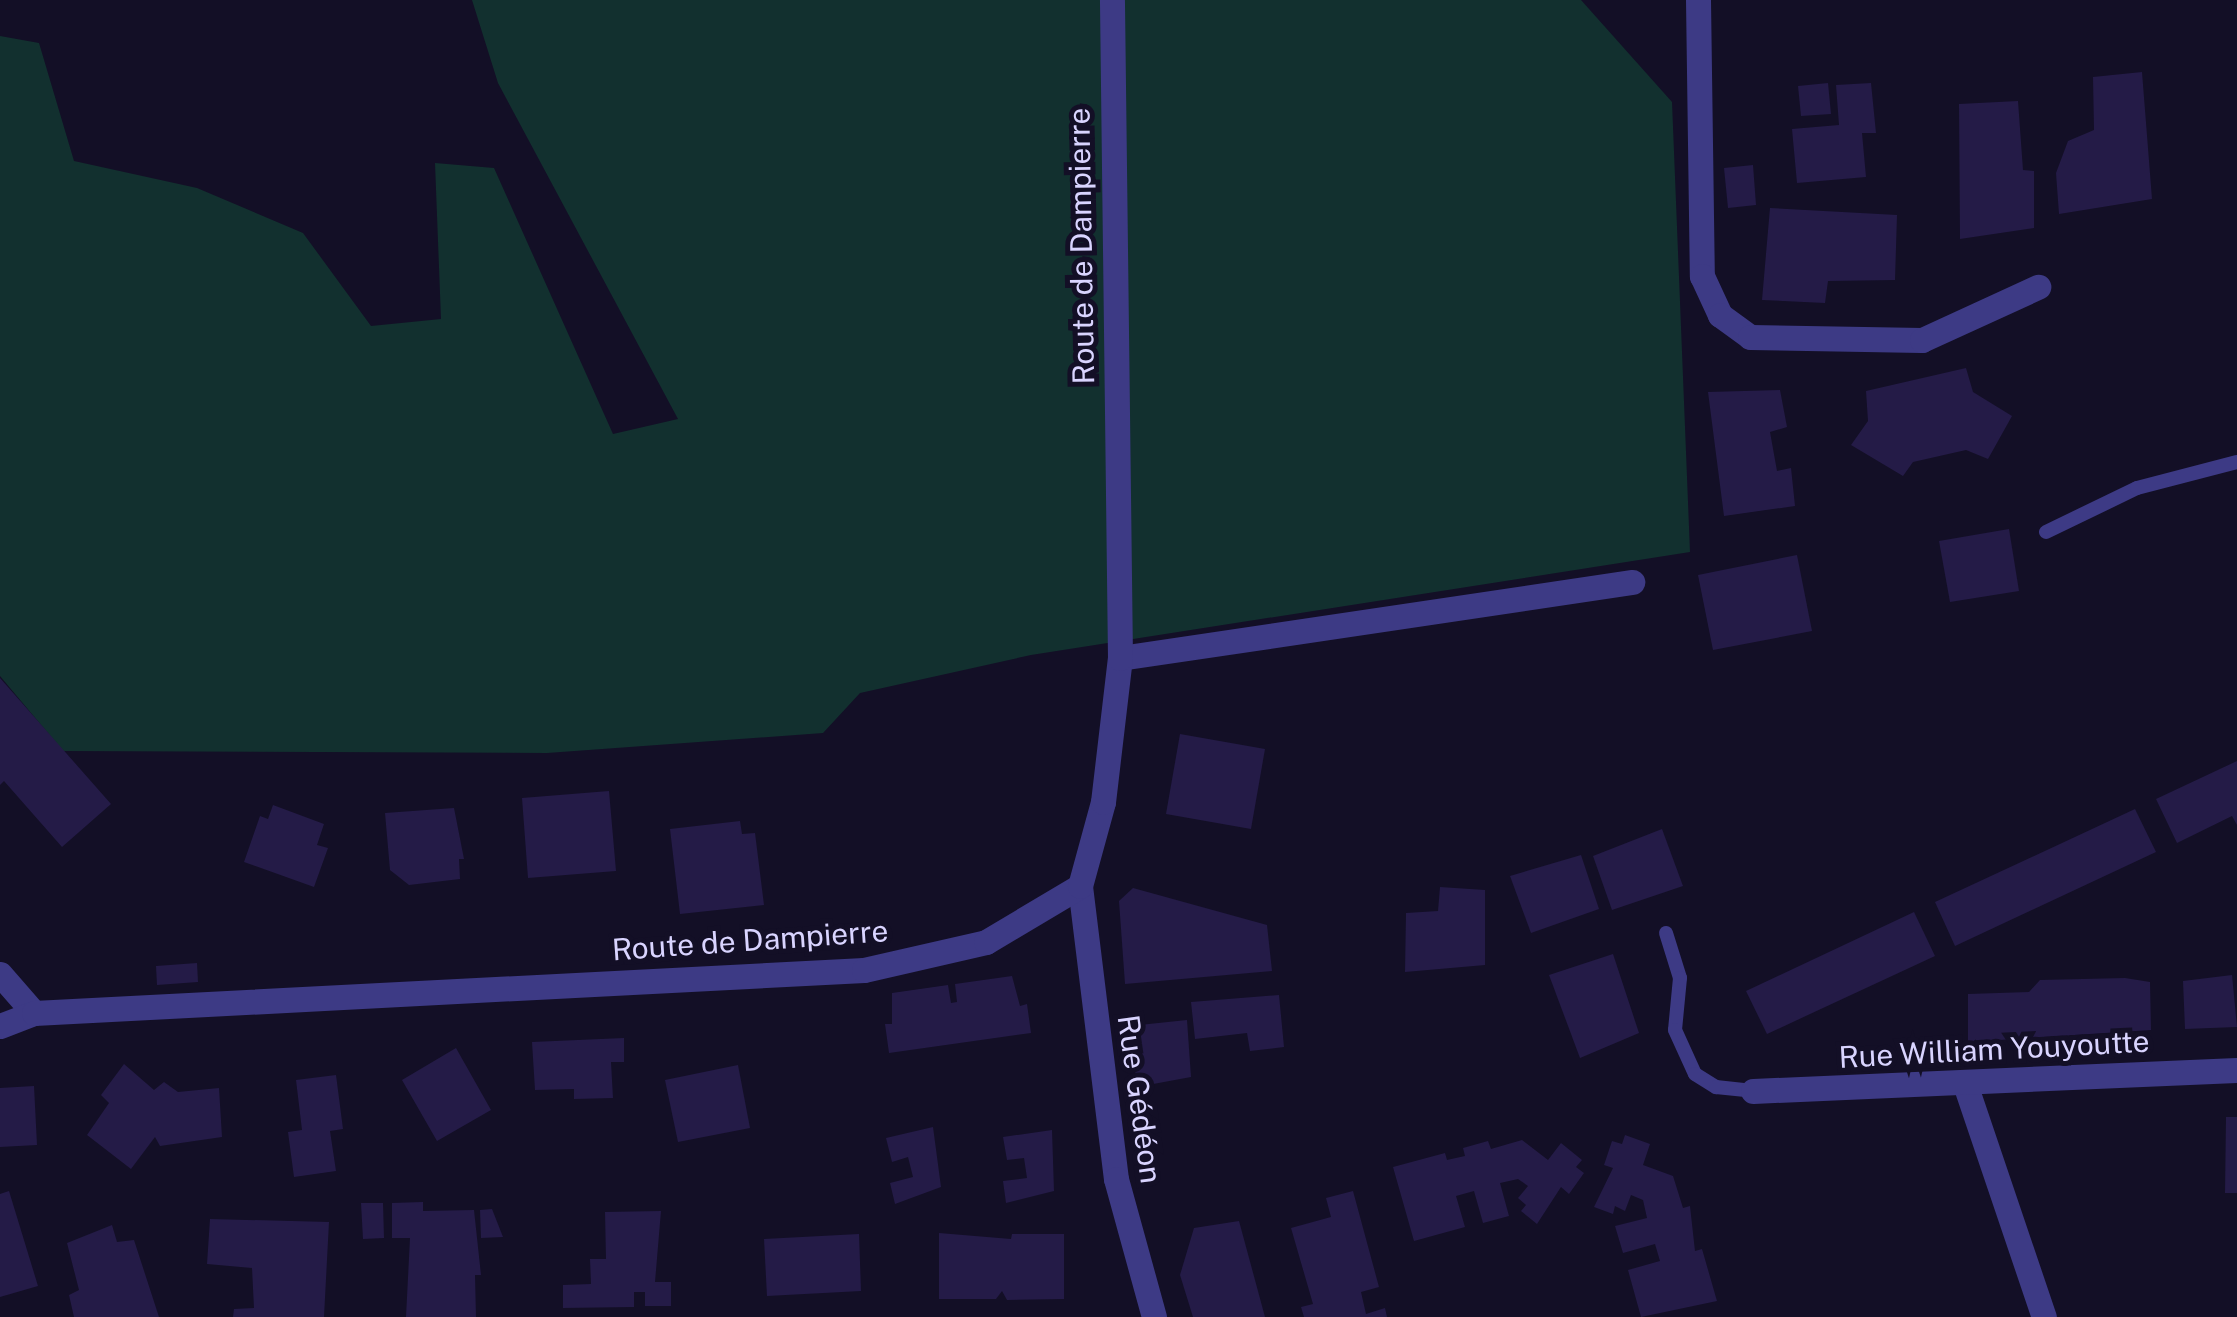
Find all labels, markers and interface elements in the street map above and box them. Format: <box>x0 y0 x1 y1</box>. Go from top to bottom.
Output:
street label: Route de Dampierre <box>1061 107 1101 385</box>
street label: Route de Dampierre <box>610 912 890 968</box>
street label: Rue Gédéon <box>1110 1012 1170 1186</box>
street label: Rue William Youyoutte <box>1837 1023 2151 1075</box>

